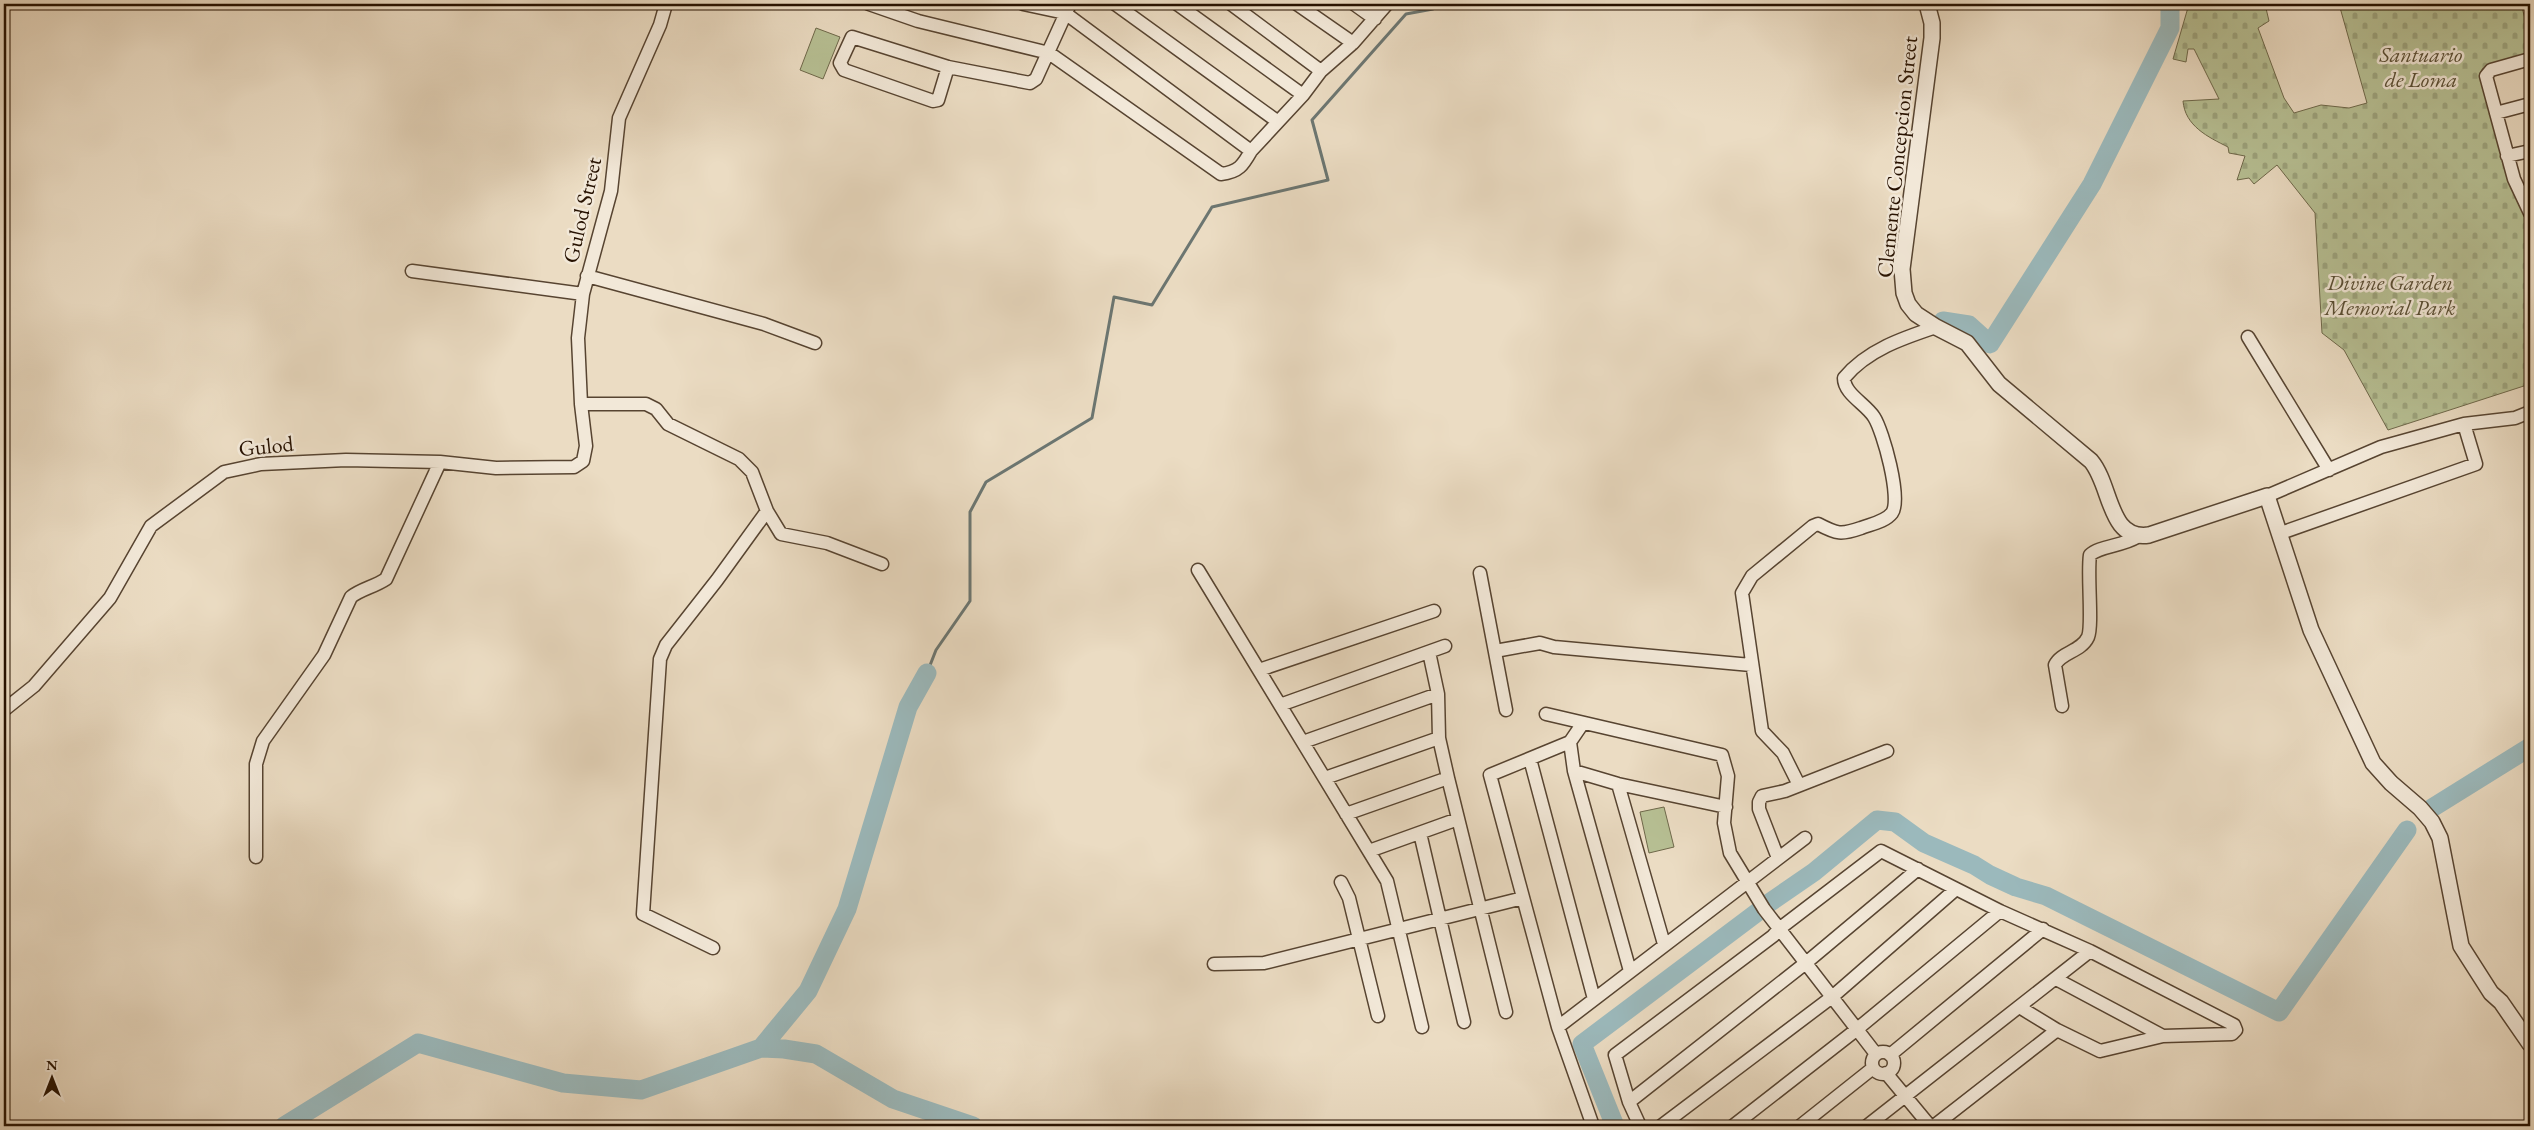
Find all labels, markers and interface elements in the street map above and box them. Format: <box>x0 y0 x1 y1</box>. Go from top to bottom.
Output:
street label: Clemente Concepcion Street <box>1870 35 1924 279</box>
park label: Santuario de Loma <box>2379 40 2462 94</box>
street label: Gulod Street <box>556 154 608 266</box>
park label: Divine Garden Memorial Park <box>2322 268 2456 322</box>
street label: Gulod <box>237 429 296 463</box>
north arrow <box>28 1052 78 1102</box>
text: N <box>46 1056 58 1074</box>

